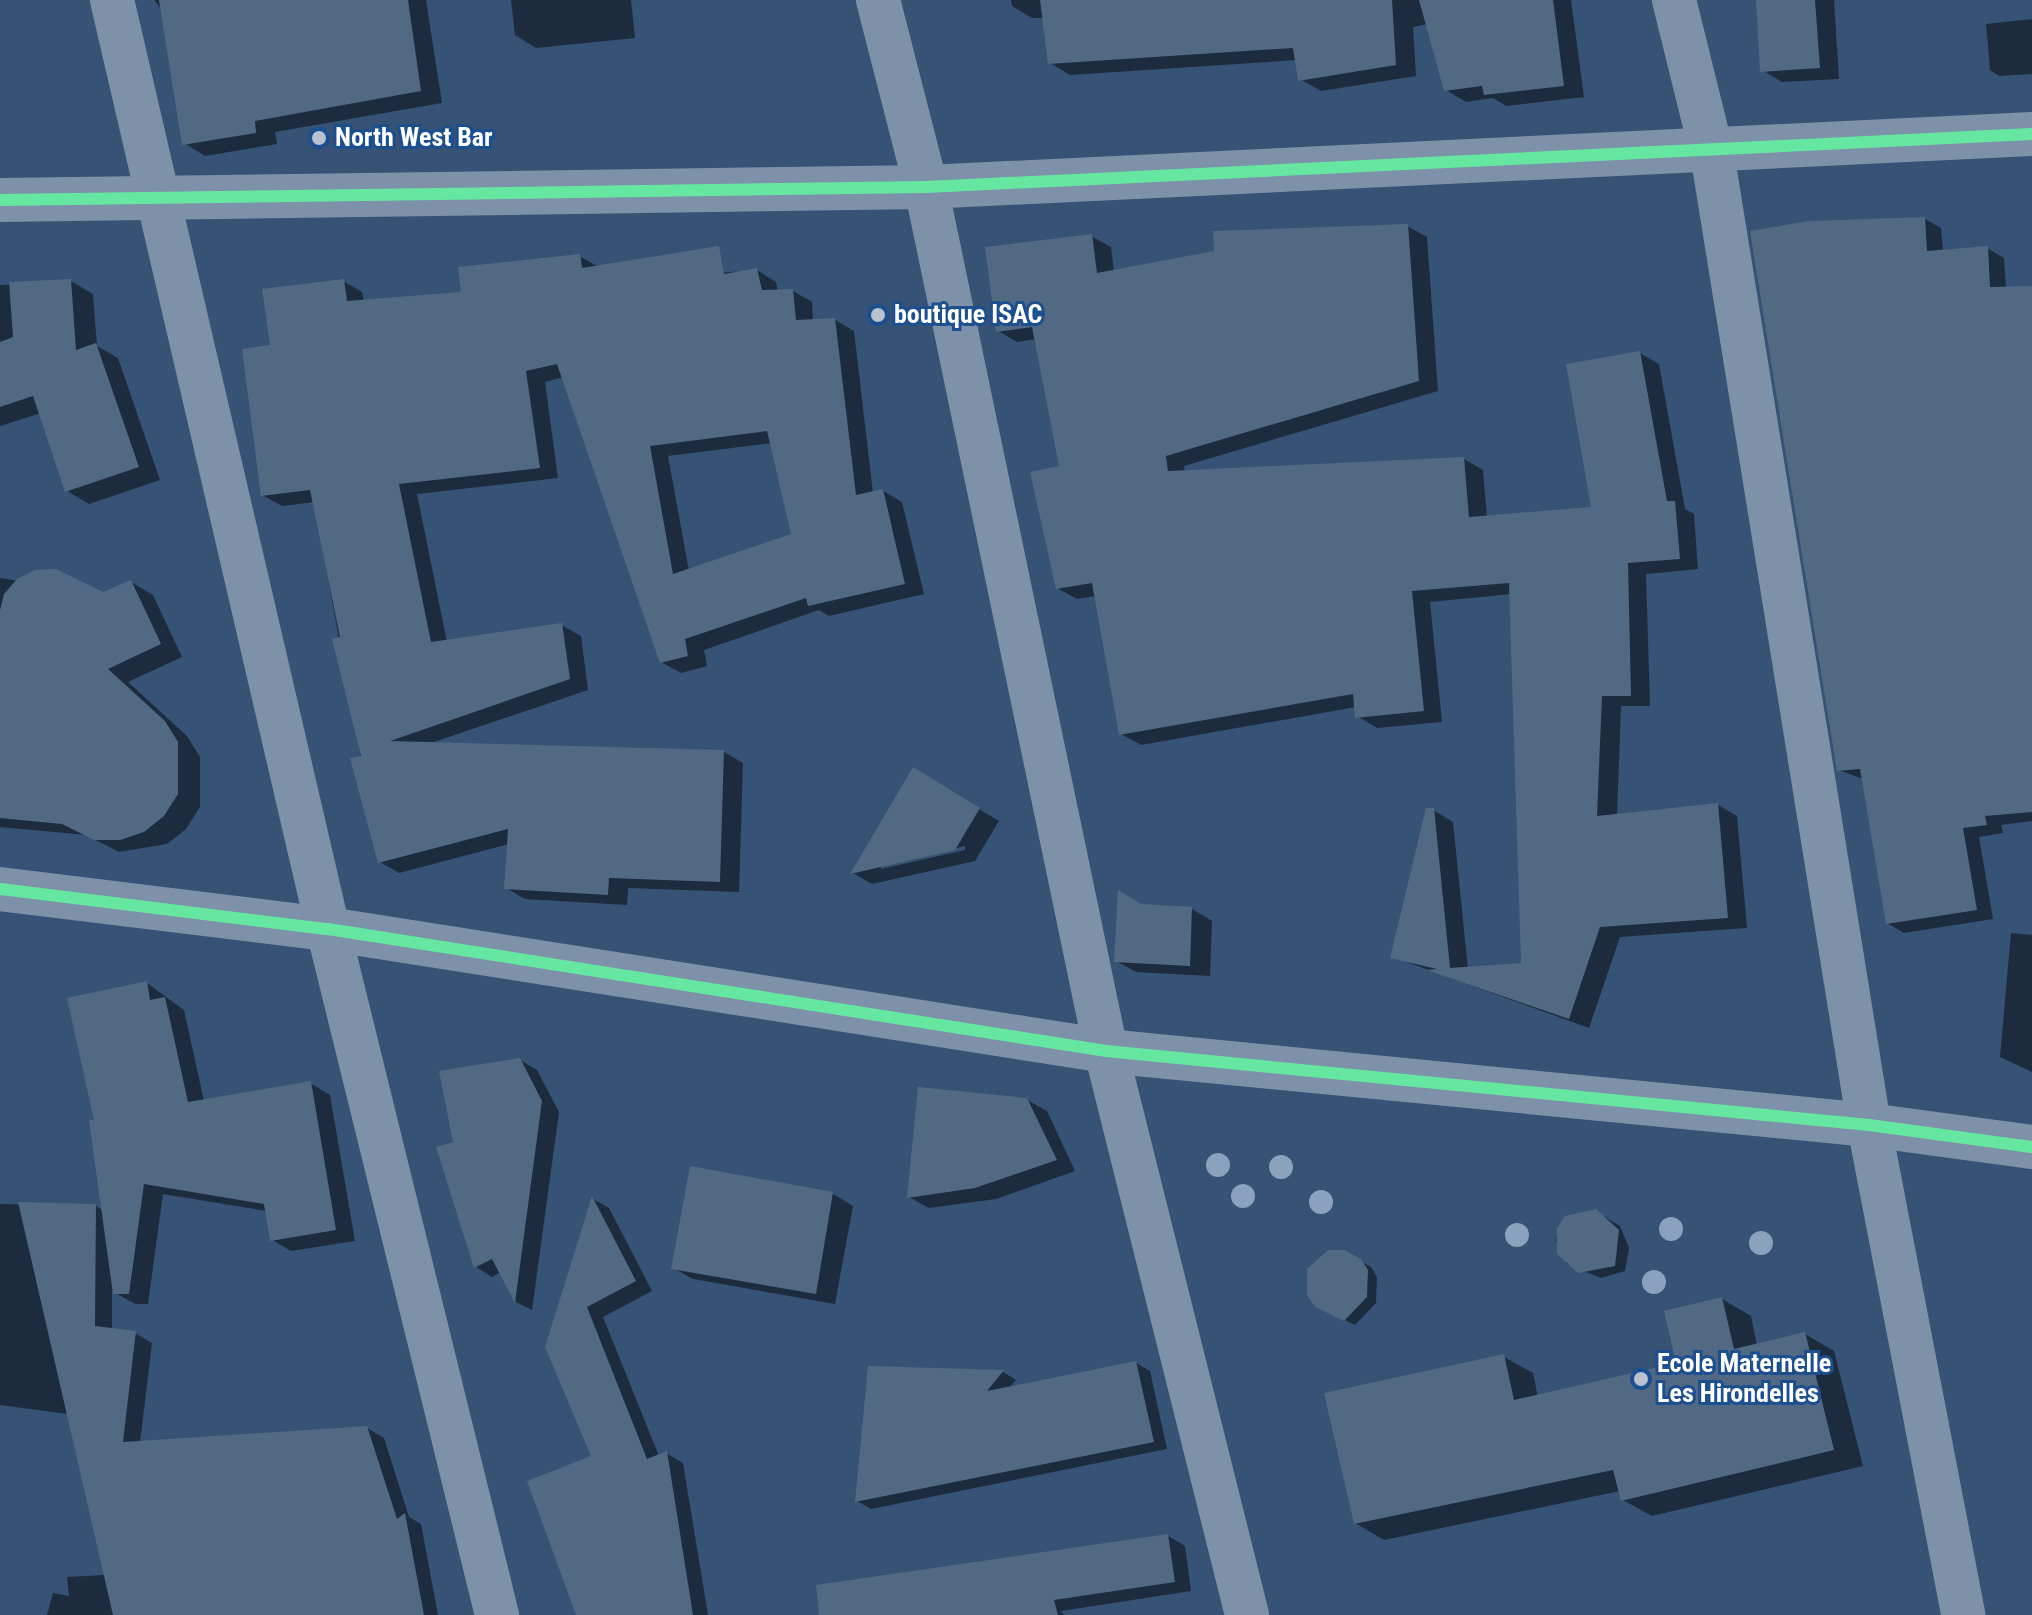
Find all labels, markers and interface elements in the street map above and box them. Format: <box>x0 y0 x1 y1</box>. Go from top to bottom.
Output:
place label: North West Bar <box>335 122 493 154</box>
marker: North West Bar <box>310 129 328 147</box>
place label: boutique ISAC <box>894 299 1042 331</box>
marker: boutique ISAC <box>869 306 887 324</box>
place label: Ecole Maternelle Les Hirondelles <box>1657 1348 1831 1410</box>
marker: Ecole Maternelle Les Hirondelles <box>1632 1370 1650 1388</box>

